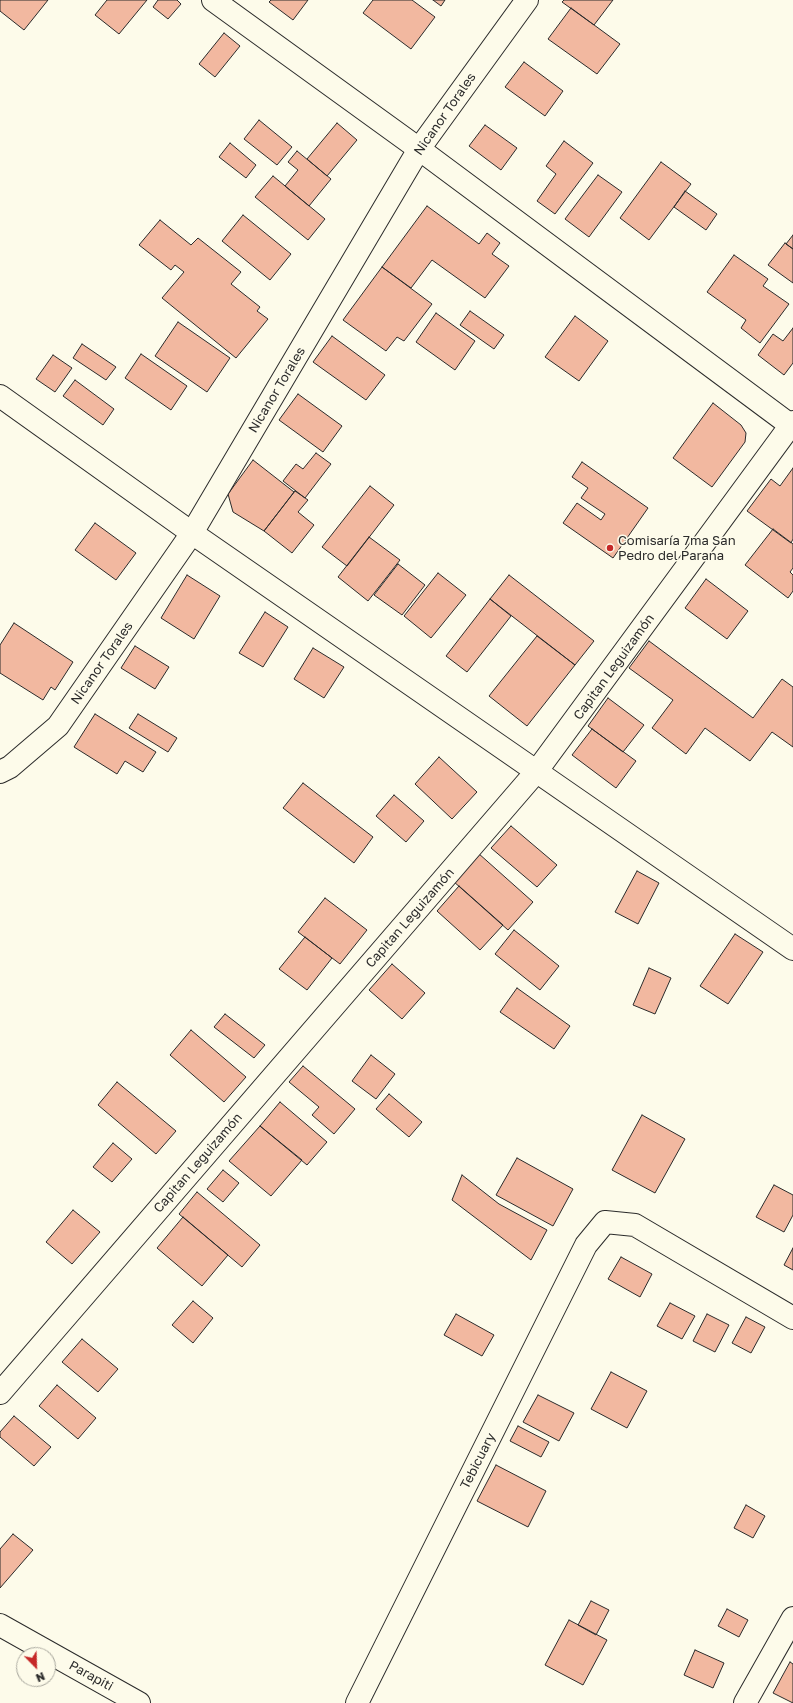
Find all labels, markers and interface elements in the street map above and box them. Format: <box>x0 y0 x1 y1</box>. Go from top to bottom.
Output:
street label: Nicanor Torales <box>411 70 479 158</box>
street label: Nicanor Torales <box>245 344 309 436</box>
place label: Comisaría 7ma San Pedro del Parana <box>618 533 736 564</box>
marker: Comisaría 7ma San Pedro del Parana <box>605 543 615 553</box>
street label: Capitan Leguizamón <box>570 611 658 723</box>
street label: Nicanor Torales <box>68 619 136 707</box>
street label: Capitan Leguizamón <box>362 865 458 971</box>
street label: Capitan Leguizamón <box>150 1110 246 1216</box>
street label: Tebicuary <box>457 1430 499 1492</box>
north arrow <box>16 1647 56 1687</box>
street label: Parapiti <box>66 1657 116 1695</box>
text: N <box>34 1670 47 1685</box>

